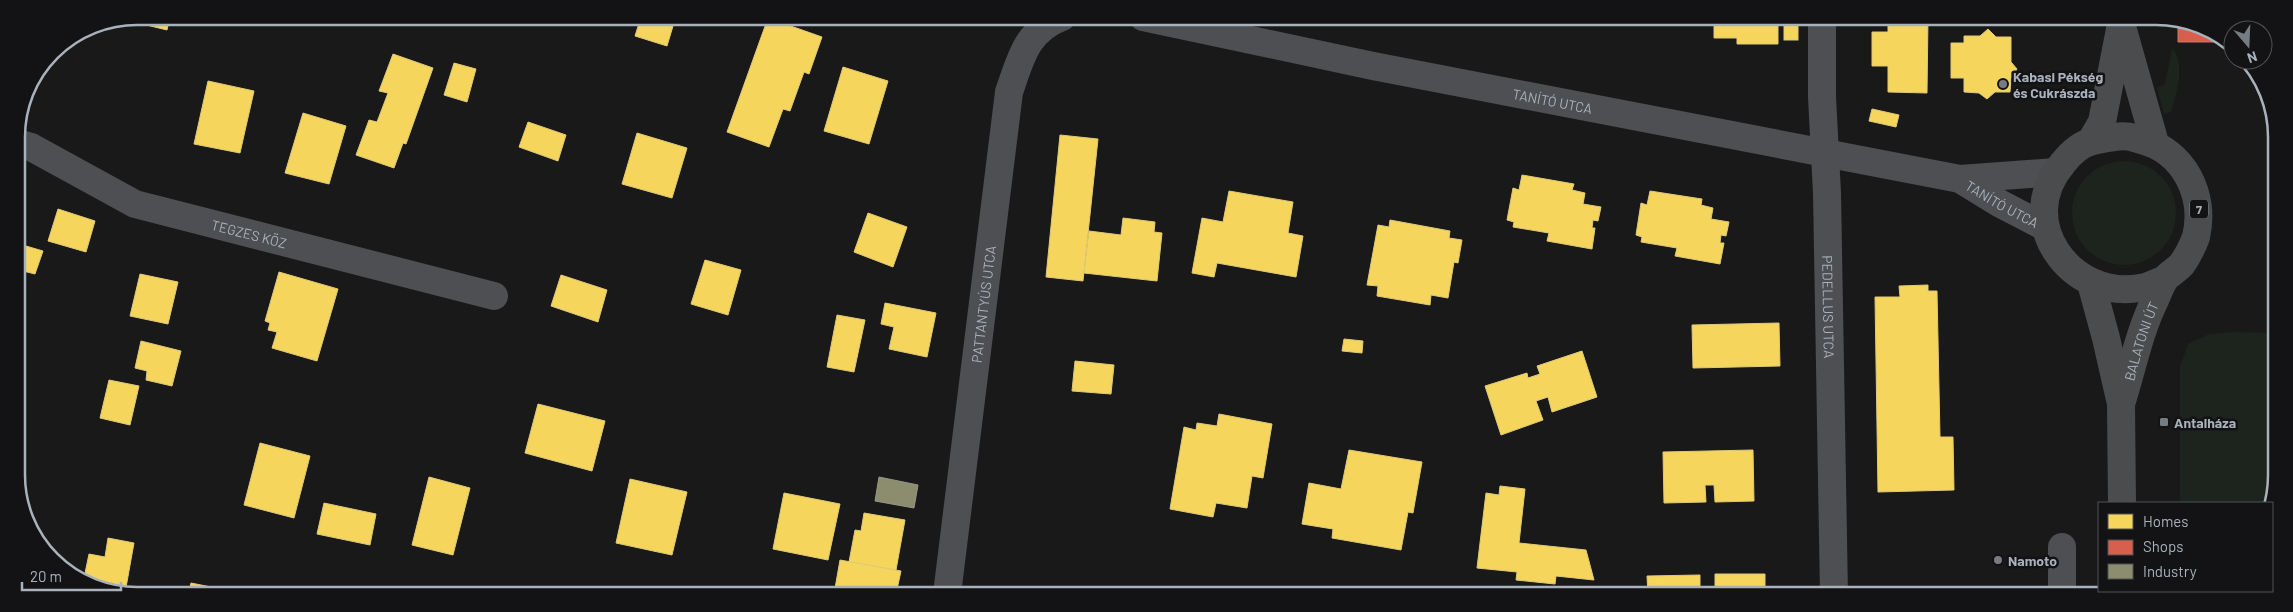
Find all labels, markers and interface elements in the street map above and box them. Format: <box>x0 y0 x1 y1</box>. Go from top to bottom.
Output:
north arrow <box>2223 20 2273 70</box>
text: N <box>2245 48 2260 67</box>
place label: Kabasi Pékség és Cukrászda <box>2013 68 2103 101</box>
marker: Kabasi Pékség és Cukrászda <box>1997 78 2009 90</box>
street label: TANÍTÓ UTCA <box>1511 85 1594 117</box>
street label: TANÍTÓ UTCA <box>1963 176 2042 231</box>
road number: 7 <box>2190 200 2208 218</box>
street label: TEGZES KÖZ <box>210 215 289 251</box>
street label: PATTANTYÚS UTCA <box>967 244 999 364</box>
street label: PEDELLUS UTCA <box>1820 255 1838 359</box>
street label: BALATONI ÚT <box>2120 299 2162 382</box>
place label: Antalháza <box>2174 414 2236 431</box>
marker: Antalháza <box>2158 416 2170 428</box>
legend <box>2098 502 2273 592</box>
text: Homes <box>2143 512 2188 530</box>
text: Shops <box>2143 537 2183 555</box>
place label: Namoto <box>2008 552 2057 569</box>
marker: Namoto <box>1992 554 2004 566</box>
scale bar <box>22 560 121 592</box>
text: Industry <box>2143 562 2197 580</box>
text: 20 m <box>30 567 62 585</box>

